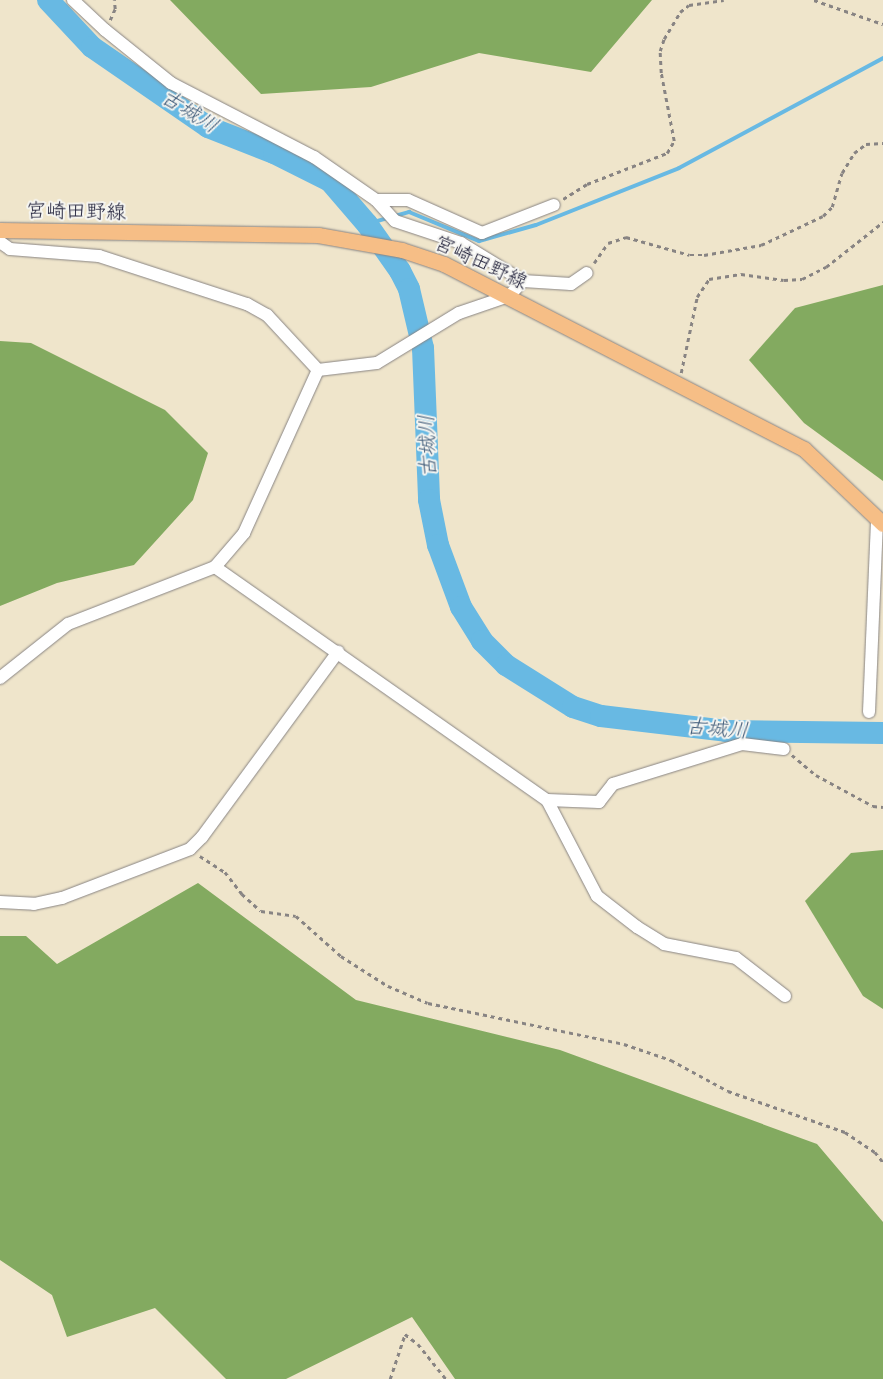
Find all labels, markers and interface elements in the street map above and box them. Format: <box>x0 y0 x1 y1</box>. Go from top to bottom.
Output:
water label: 古城川 <box>157 84 223 138</box>
street label: 宮崎田野線 <box>26 198 126 224</box>
street label: 宮崎田野線 <box>431 230 531 294</box>
water label: 古城川 <box>413 414 441 478</box>
water label: 古城川 <box>685 713 749 743</box>

